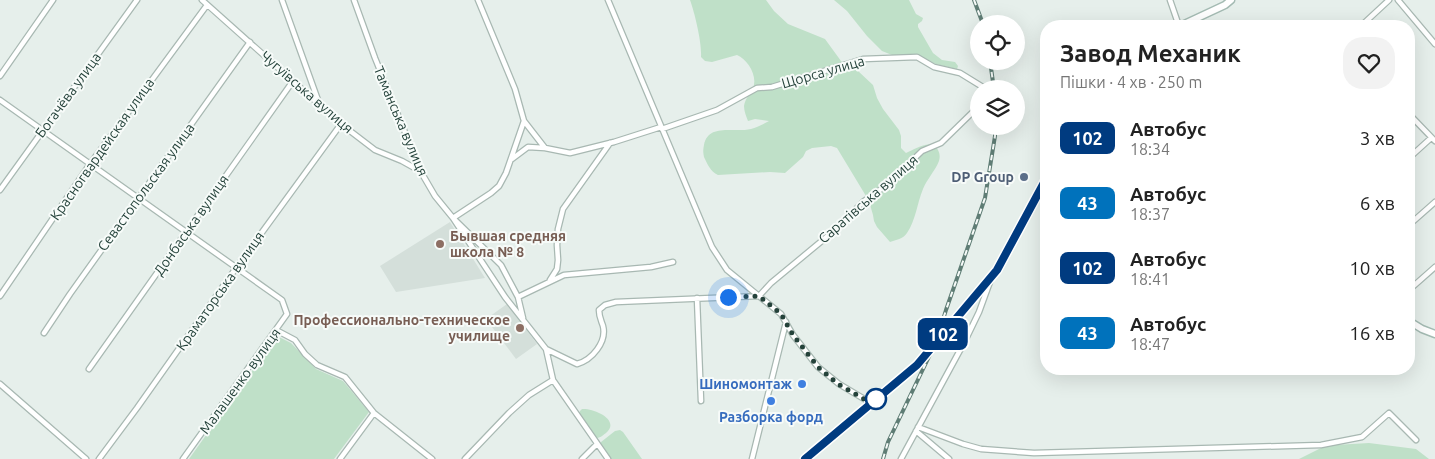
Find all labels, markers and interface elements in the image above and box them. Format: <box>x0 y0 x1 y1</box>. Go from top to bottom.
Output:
map controls <box>970 15 1025 135</box>
button: locate <box>970 15 1025 70</box>
button: heart <box>1343 37 1395 89</box>
text: Завод Механик <box>1060 40 1241 67</box>
street label: Чугуївська вулиця <box>258 48 356 136</box>
street label: Богачёва улица <box>32 49 104 141</box>
street label: Щорса улица <box>780 53 866 91</box>
street label: Таманська вулиця <box>371 64 431 178</box>
text: Пішки · 4 хв · 250 m <box>1060 73 1202 91</box>
street label: Красногвардейская улица <box>47 75 157 223</box>
button: layers <box>970 80 1025 135</box>
text: Автобус <box>1130 118 1206 140</box>
street label: Севастопольская улица <box>94 120 198 254</box>
text: 3 хв <box>1360 127 1395 149</box>
text: 102 <box>1072 128 1103 148</box>
text: 18:34 <box>1130 140 1170 158</box>
street label: Саратівська вулиця <box>815 152 921 246</box>
place label: DP Group <box>951 169 1014 185</box>
marker: DP Group <box>1018 171 1030 183</box>
street label: Донбаська вулиця <box>150 172 232 278</box>
text: Автобус <box>1130 183 1206 205</box>
text: 6 хв <box>1360 192 1395 214</box>
text: 43 <box>1077 193 1098 213</box>
text: 18:37 <box>1130 205 1170 223</box>
street label: Краматорська вулиця <box>173 228 267 354</box>
place label: Бывшая средняя школа № 8 <box>450 228 566 260</box>
marker: Бывшая средняя школа № 8 <box>434 238 446 250</box>
text: Автобус <box>1130 248 1206 270</box>
text: 10 хв <box>1349 257 1395 279</box>
text: 102 <box>1072 258 1103 278</box>
text: 18:41 <box>1130 270 1170 288</box>
your location <box>716 285 741 310</box>
place label: Профессионально-техническое училище <box>293 312 510 344</box>
text: Автобус <box>1130 313 1206 335</box>
line badge: 102 <box>914 318 972 350</box>
marker: Профессионально-техническое училище <box>514 322 526 334</box>
text: 16 хв <box>1349 322 1395 344</box>
text: 43 <box>1077 323 1098 343</box>
text: 102 <box>928 324 958 344</box>
street label: Малашенко вулиця <box>196 325 284 437</box>
text: 18:47 <box>1130 335 1170 353</box>
place label: Шиномонтаж <box>699 376 792 392</box>
marker: Шиномонтаж <box>796 378 808 390</box>
unlabelled marker <box>865 388 887 410</box>
marker: Разборка форд <box>765 395 777 407</box>
place label: Разборка форд <box>719 409 823 425</box>

